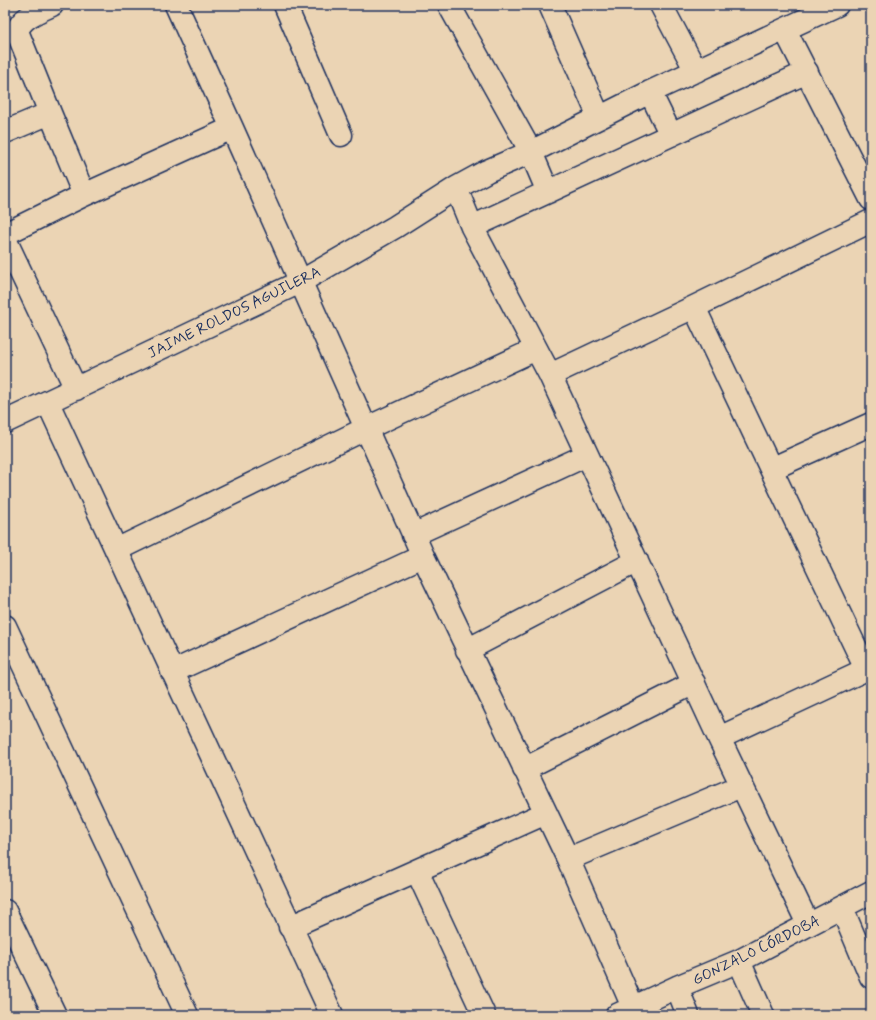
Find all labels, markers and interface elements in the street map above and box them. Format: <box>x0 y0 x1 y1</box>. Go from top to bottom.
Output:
street label: JAIME ROLDOS AGUILERA <box>145 262 324 364</box>
street label: GONZALO CÓRDOBA <box>689 911 823 990</box>

